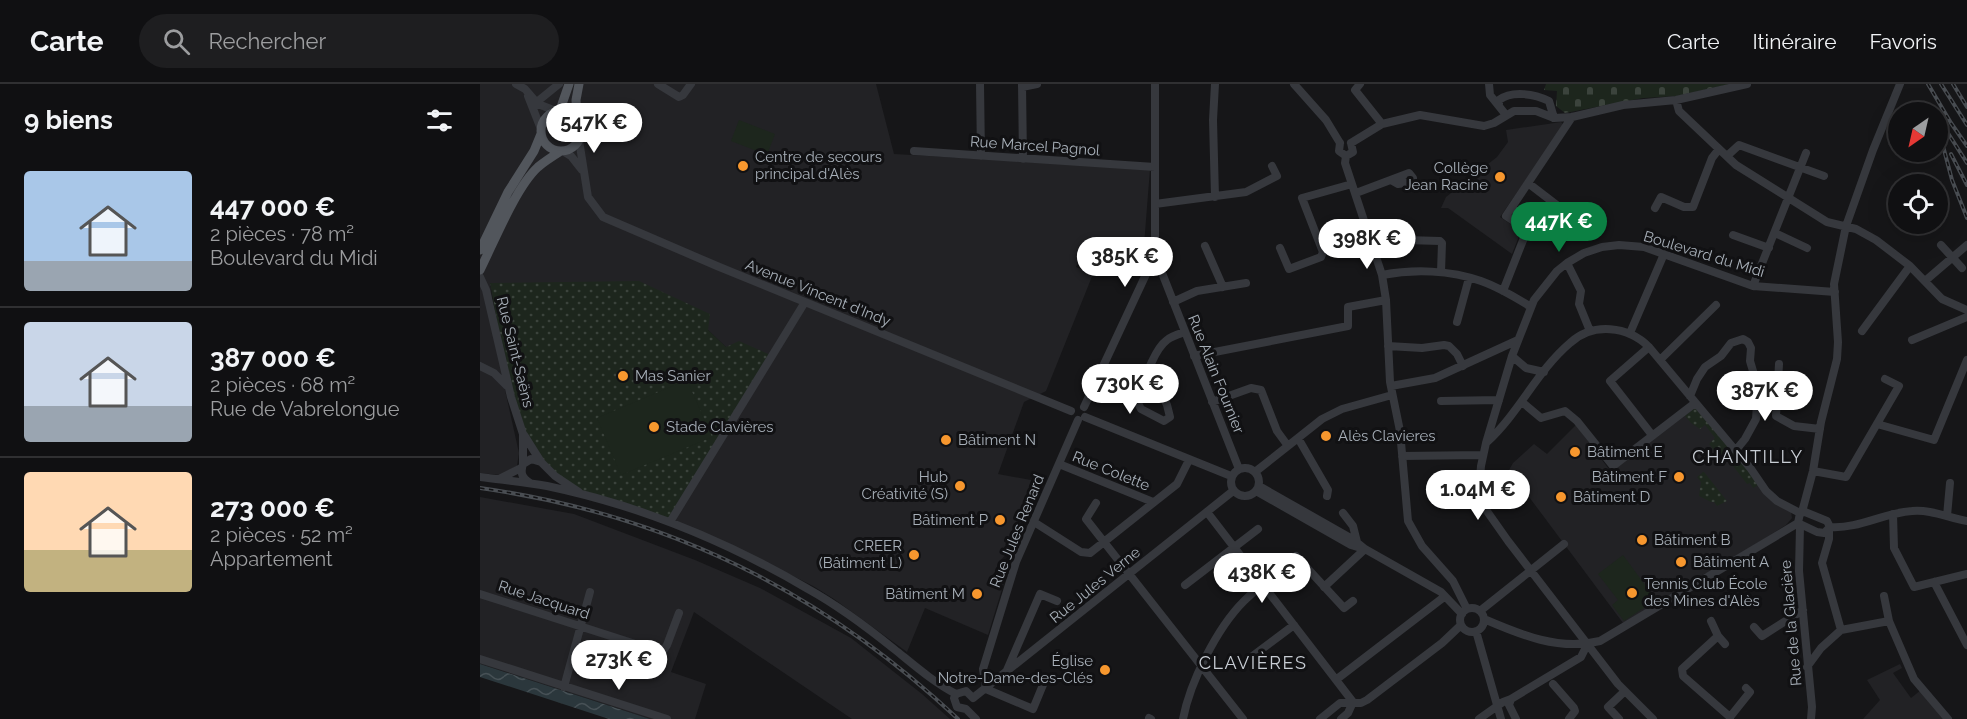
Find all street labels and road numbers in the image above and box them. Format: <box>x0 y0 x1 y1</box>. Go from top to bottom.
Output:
street label: Rue Marcel Pagnol <box>969 132 1102 160</box>
street label: Boulevard du Midi <box>1641 227 1767 281</box>
street label: Avenue Vincent d'Indy <box>743 256 893 330</box>
street label: Rue Saint-Saëns <box>492 295 538 409</box>
street label: Rue Alain Fournier <box>1184 312 1248 437</box>
street label: Rue Colette <box>1070 447 1153 495</box>
street label: Rue Jules Renard <box>986 472 1048 590</box>
street label: Rue Jules Verne <box>1046 543 1144 627</box>
street label: Rue de la Glacière <box>1777 559 1805 687</box>
street label: Rue Jacquard <box>496 577 592 623</box>

